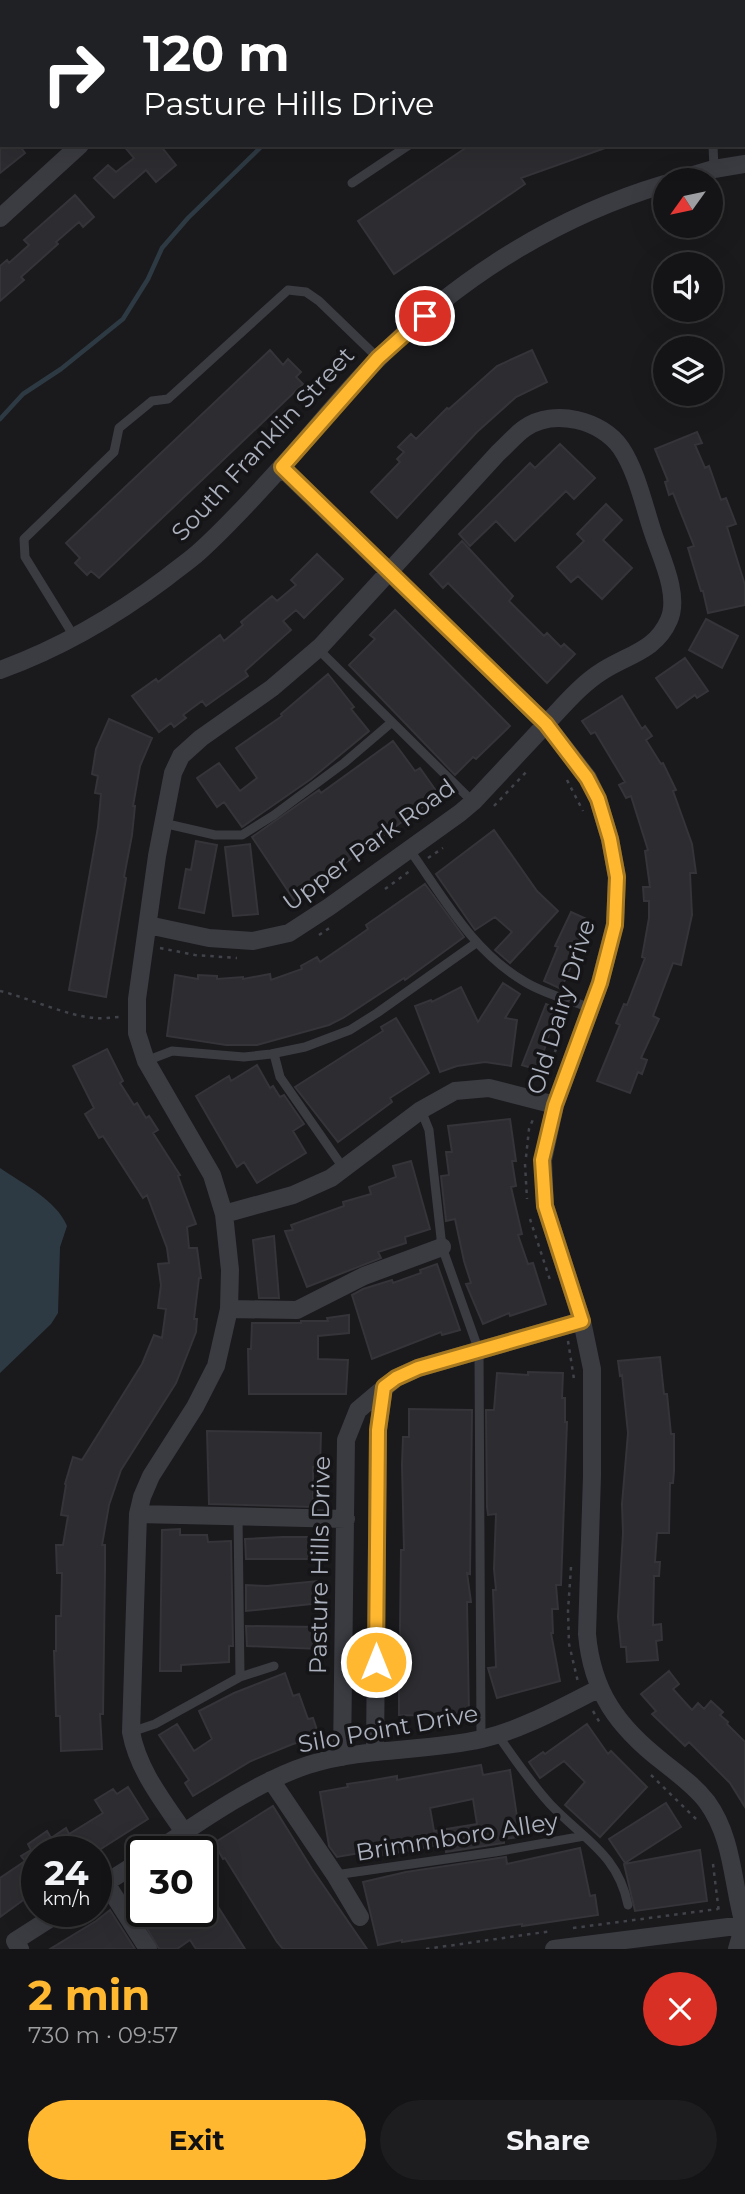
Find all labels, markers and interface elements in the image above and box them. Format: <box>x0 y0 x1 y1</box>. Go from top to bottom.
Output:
text: 120 m <box>143 24 290 83</box>
icon: right <box>28 28 119 119</box>
text: Pasture Hills Drive <box>143 84 434 123</box>
north arrow <box>653 168 723 238</box>
map controls <box>653 168 723 406</box>
button: sound <box>653 252 723 322</box>
pin <box>395 286 455 346</box>
icon: arrive <box>406 297 444 335</box>
button: layers <box>653 336 723 406</box>
street label: South Franklin Street <box>165 341 360 547</box>
street label: Upper Park Road <box>277 772 460 917</box>
street label: Old Dairy Drive <box>520 916 601 1098</box>
street label: Pasture Hills Drive <box>303 1456 336 1674</box>
position arrow <box>339 1625 413 1699</box>
street label: Silo Point Drive <box>296 1698 480 1759</box>
street label: Brimmboro Alley <box>354 1806 560 1867</box>
speed limit sign: 30 <box>126 1836 217 1927</box>
text: 24 <box>44 1851 89 1894</box>
text: km/h <box>42 1888 91 1910</box>
text: 2 min <box>28 1969 150 2021</box>
button: close <box>643 1972 717 2046</box>
text: 730 m · 09:57 <box>28 2021 178 2049</box>
button: Exit <box>28 2100 366 2180</box>
button: Share <box>380 2100 717 2180</box>

